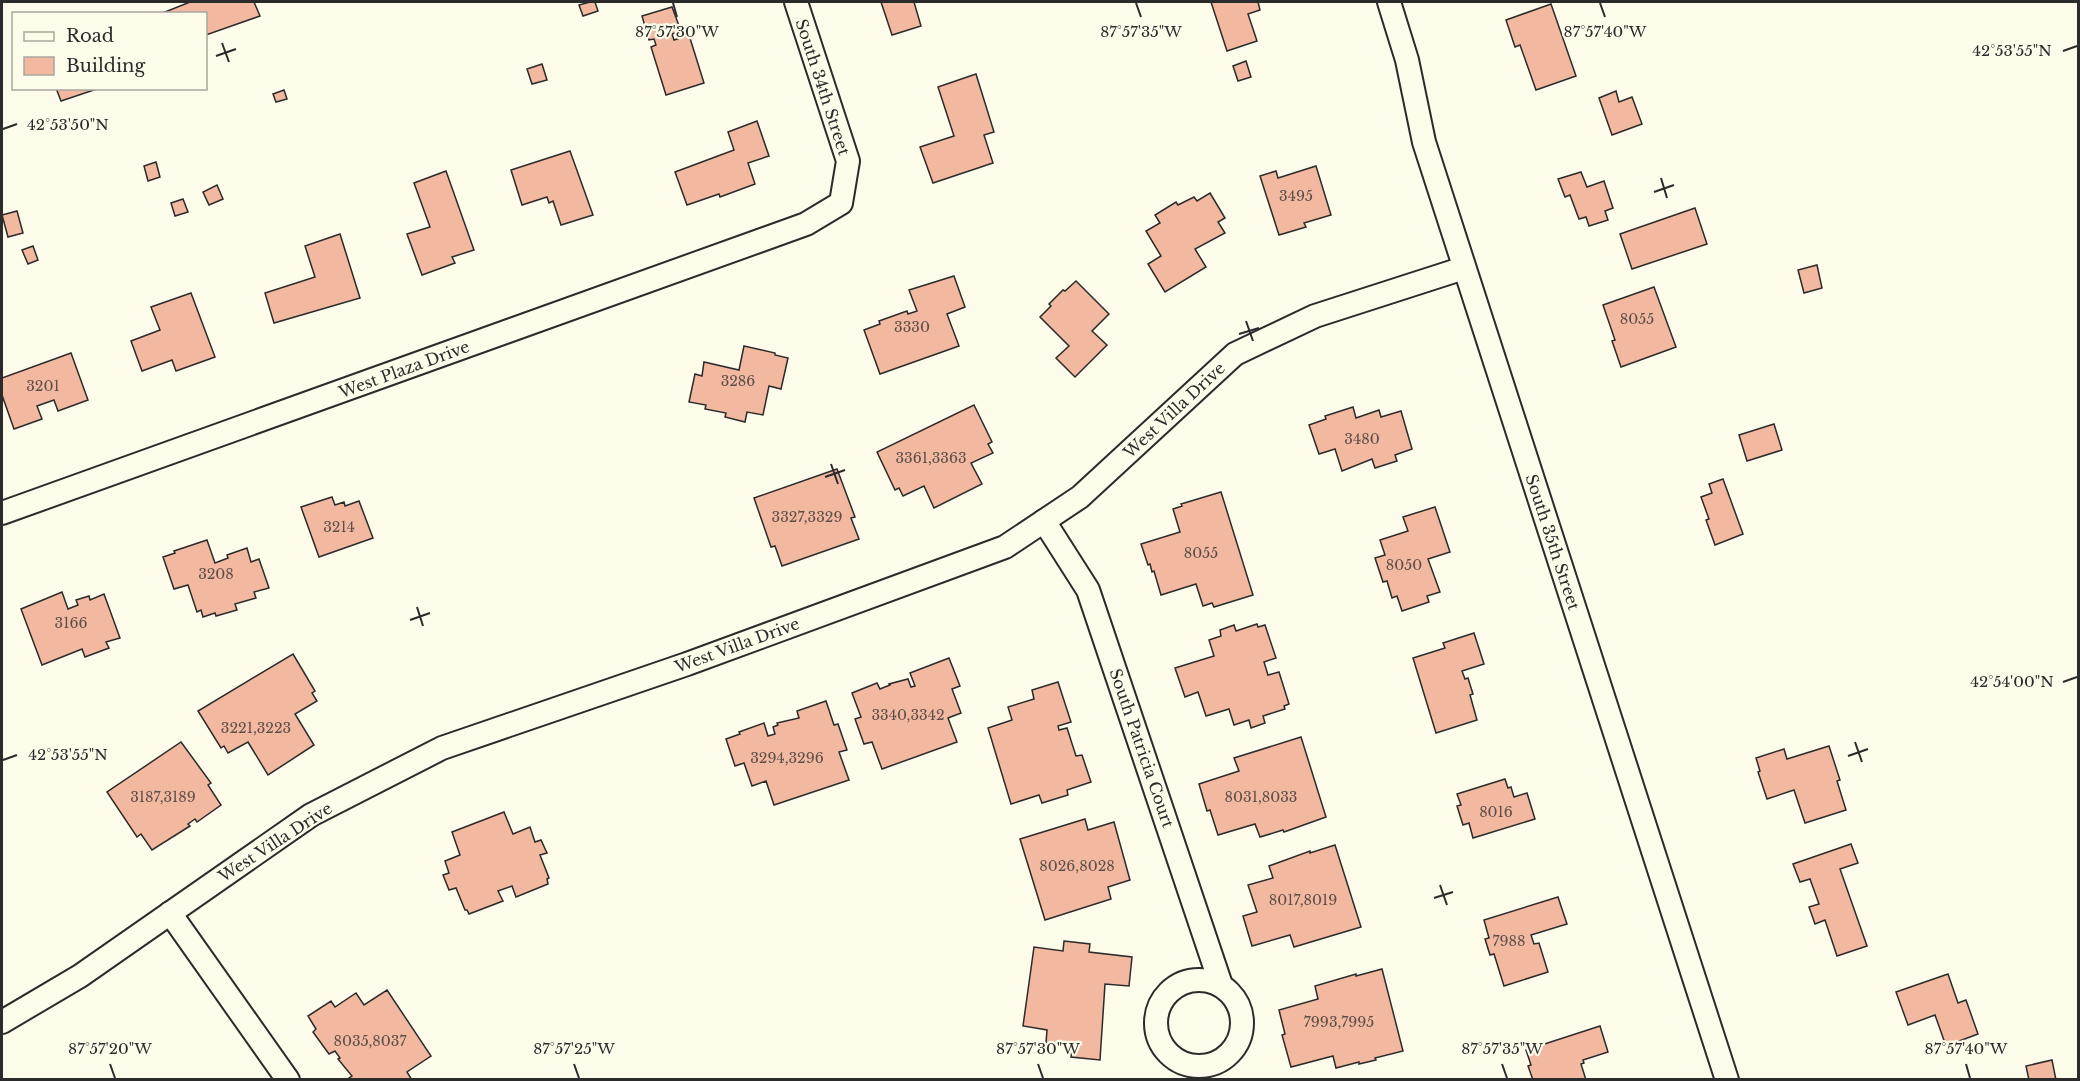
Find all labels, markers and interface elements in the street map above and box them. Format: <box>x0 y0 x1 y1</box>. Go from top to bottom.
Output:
legend <box>12 12 207 90</box>
street label: South 34th Street <box>792 16 854 158</box>
text: 87°57'30"W <box>635 22 719 41</box>
text: 87°57'35"W <box>1100 22 1182 41</box>
text: 87°57'40"W <box>1564 22 1647 41</box>
text: Road <box>66 25 114 47</box>
text: 42°53'55"N <box>1972 41 2052 60</box>
text: Building <box>66 55 145 77</box>
text: 42°53'50"N <box>27 115 109 134</box>
house number: 3495 <box>1279 187 1313 205</box>
house number: 8055 <box>1620 310 1654 328</box>
house number: 3330 <box>894 318 930 336</box>
street label: West Plaza Drive <box>335 336 472 402</box>
street label: West Villa Drive <box>1118 358 1229 463</box>
house number: 3286 <box>721 372 755 390</box>
house number: 3201 <box>26 377 60 395</box>
house number: 3480 <box>1344 430 1380 448</box>
house number: 3361,3363 <box>895 449 967 467</box>
street label: South 35th Street <box>1522 471 1584 613</box>
house number: 3327,3329 <box>772 508 842 526</box>
house number: 3214 <box>323 518 355 536</box>
house number: 8055 <box>1184 544 1218 562</box>
house number: 8050 <box>1386 556 1422 574</box>
house number: 3208 <box>198 565 234 583</box>
street label: West Villa Drive <box>671 613 802 677</box>
house number: 3166 <box>55 614 87 632</box>
street label: South Patricia Court <box>1105 666 1179 830</box>
text: 42°54'00"N <box>1970 672 2054 691</box>
house number: 3340,3342 <box>871 706 945 724</box>
house number: 3221,3223 <box>221 719 291 737</box>
text: 42°53'55"N <box>28 745 108 764</box>
house number: 3294,3296 <box>750 749 824 767</box>
house number: 3187,3189 <box>130 788 196 806</box>
house number: 8031,8033 <box>1225 788 1297 806</box>
street label: West Villa Drive <box>214 798 335 887</box>
house number: 8016 <box>1479 803 1513 821</box>
house number: 8026,8028 <box>1039 857 1115 875</box>
house number: 8017,8019 <box>1269 891 1337 909</box>
house number: 7988 <box>1493 932 1526 950</box>
house number: 7993,7995 <box>1304 1013 1374 1031</box>
house number: 8035,8037 <box>334 1032 407 1050</box>
text: 87°57'20"W <box>68 1039 152 1058</box>
text: 87°57'25"W <box>533 1039 615 1058</box>
text: 87°57'30"W <box>996 1039 1080 1058</box>
text: 87°57'35"W <box>1461 1039 1543 1058</box>
text: 87°57'40"W <box>1925 1039 2008 1058</box>

